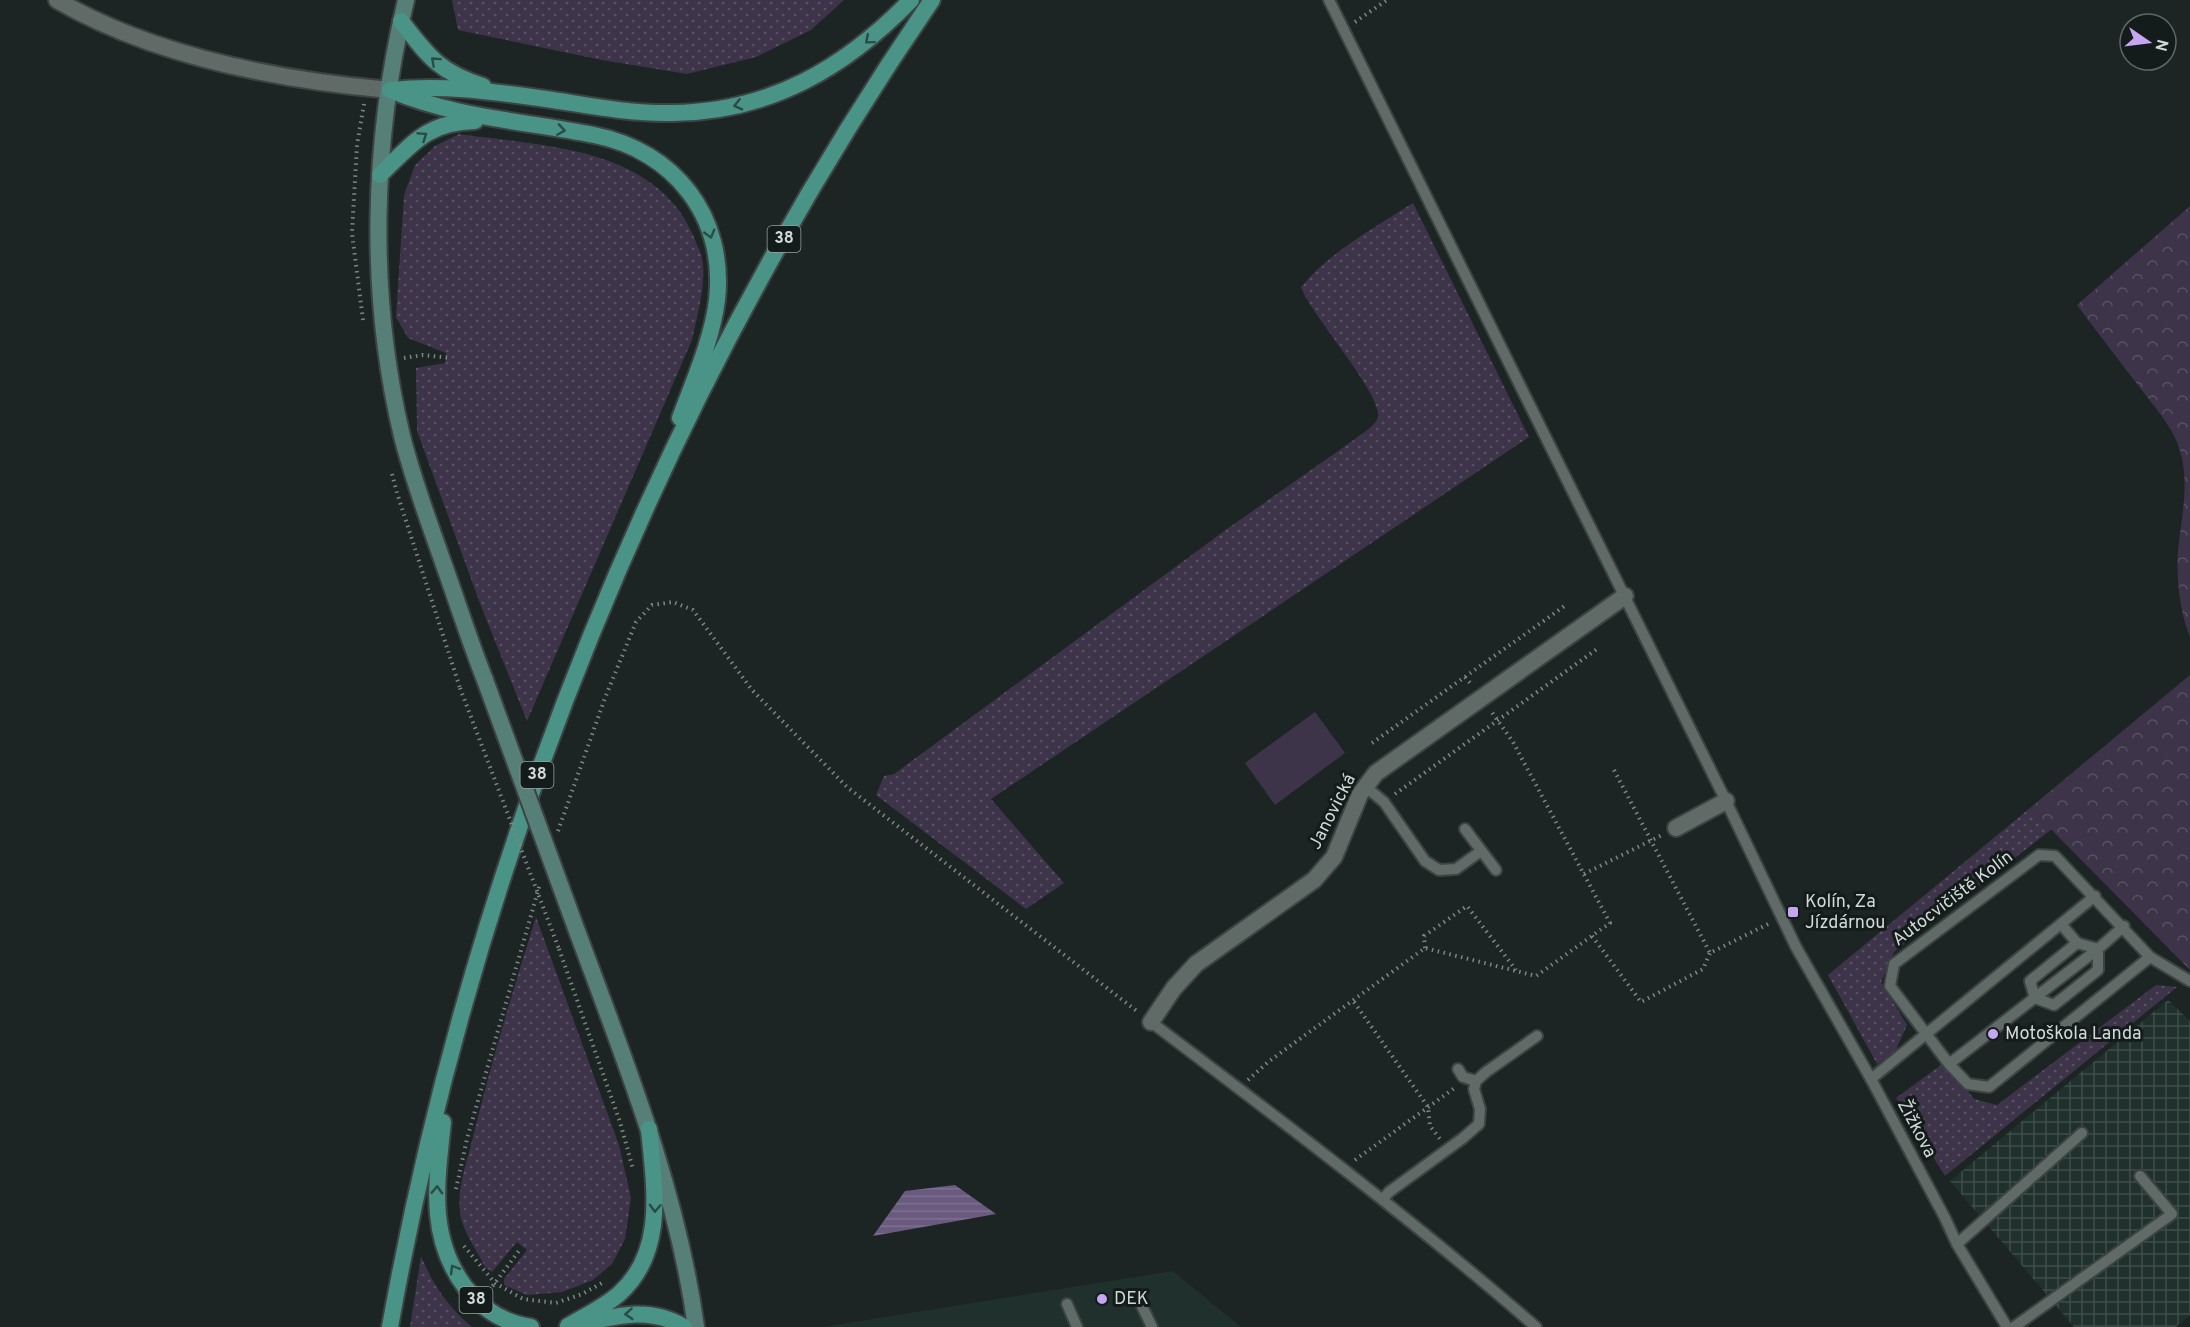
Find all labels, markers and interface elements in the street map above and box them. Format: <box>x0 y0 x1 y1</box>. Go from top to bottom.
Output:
north arrow <box>2118 12 2178 72</box>
one-way arrow <box>865 33 876 44</box>
text: N <box>2150 37 2172 53</box>
one-way arrow <box>431 57 442 68</box>
one-way arrow <box>733 98 743 111</box>
one-way arrow <box>556 123 565 135</box>
one-way arrow <box>417 132 428 143</box>
road number: 38 <box>768 226 800 252</box>
one-way arrow <box>703 228 715 239</box>
road number: 38 <box>520 762 554 788</box>
street label: Janovická <box>1304 770 1362 854</box>
street label: Autocvičiště Kolín <box>1888 846 2018 952</box>
place label: Kolín, Za Jízdárnou <box>1805 891 1885 935</box>
marker: Kolín, Za Jízdárnou <box>1786 905 1800 919</box>
place label: Motoškola Landa <box>2005 1023 2142 1046</box>
marker: Motoškola Landa <box>1986 1027 2000 1041</box>
street label: Žižkova <box>1891 1095 1943 1162</box>
one-way arrow <box>431 1186 444 1195</box>
one-way arrow <box>648 1203 661 1212</box>
one-way arrow <box>449 1265 461 1275</box>
road number: 38 <box>460 1287 492 1313</box>
place label: DEK <box>1114 1288 1149 1311</box>
marker: DEK <box>1095 1292 1109 1306</box>
one-way arrow <box>624 1308 633 1321</box>

